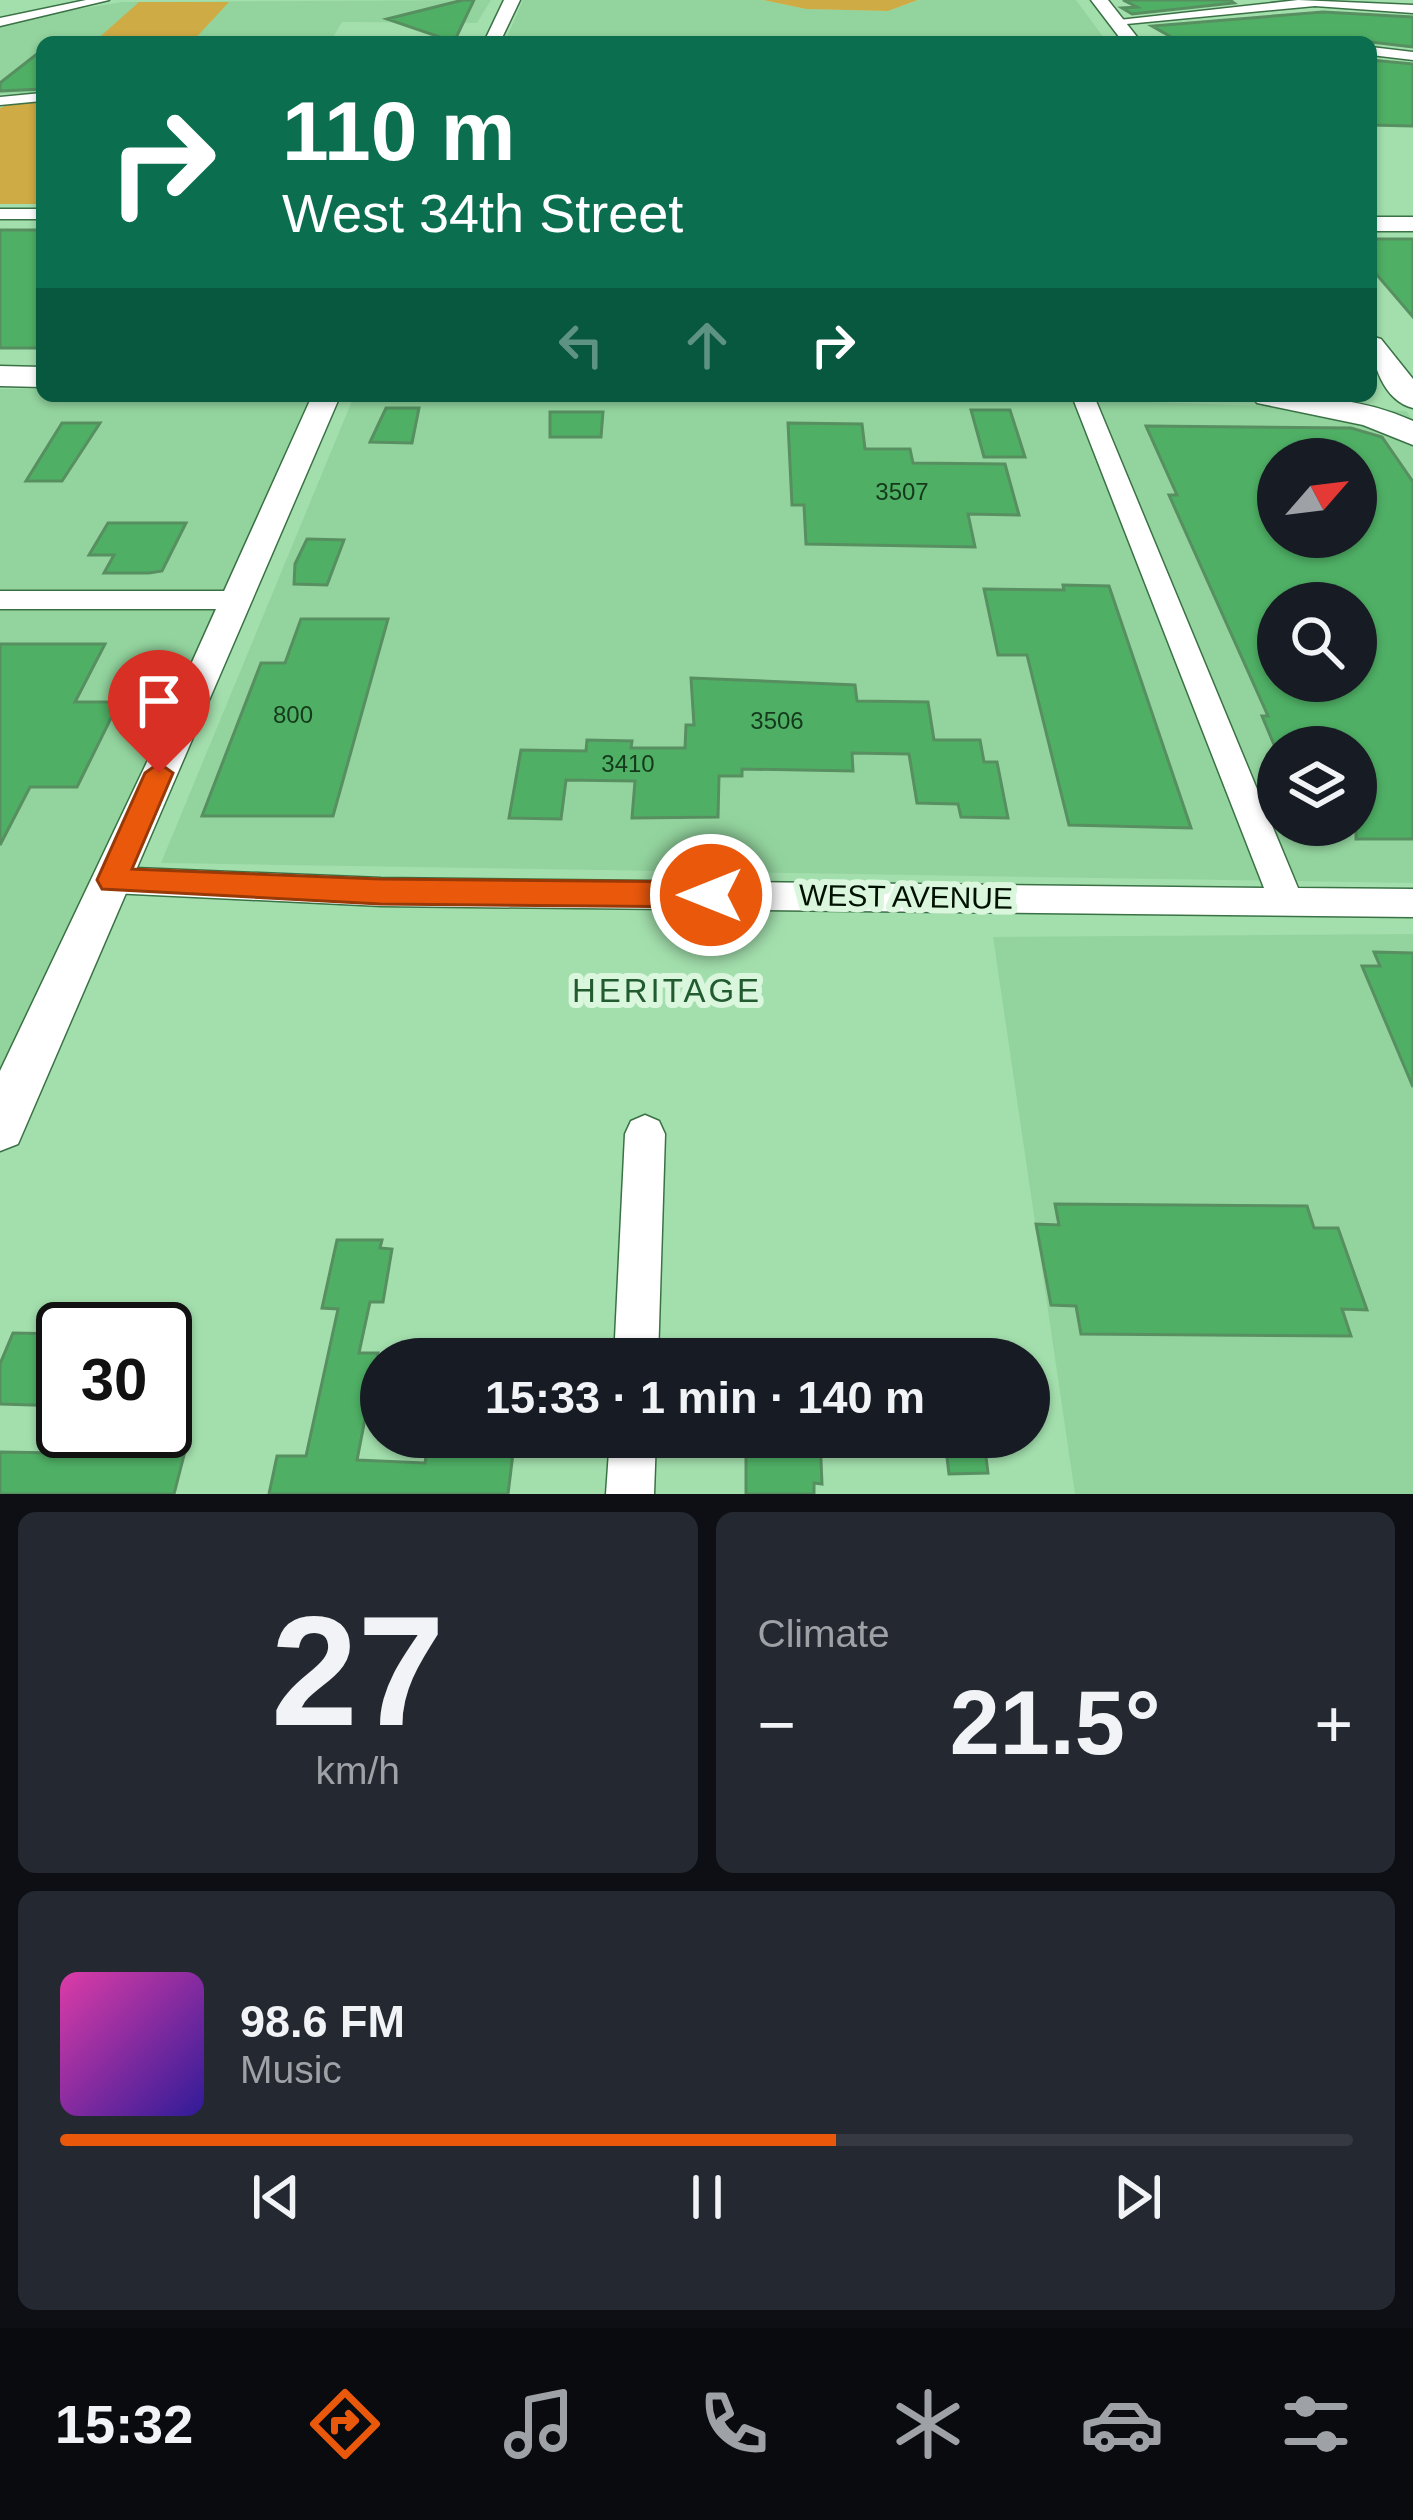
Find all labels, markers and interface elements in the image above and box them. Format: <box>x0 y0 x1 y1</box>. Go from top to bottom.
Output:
icon: right <box>84 84 240 240</box>
text: 110 m <box>282 84 516 178</box>
text: West 34th Street <box>282 183 683 243</box>
icon: left <box>548 312 614 378</box>
icon: ahead <box>674 312 740 378</box>
icon: right <box>800 312 866 378</box>
north arrow <box>1257 438 1377 558</box>
map controls <box>1257 438 1377 846</box>
house number: 3507 <box>875 478 929 505</box>
button: search <box>1257 582 1377 702</box>
pin <box>108 650 210 773</box>
icon: arrive <box>126 668 192 734</box>
house number: 800 <box>273 701 313 728</box>
house number: 3506 <box>750 707 804 734</box>
button: layers <box>1257 726 1377 846</box>
house number: 3410 <box>601 750 655 777</box>
position arrow <box>648 832 774 958</box>
street label: WEST AVENUE <box>799 878 1013 915</box>
district label: HERITAGE <box>572 972 762 1009</box>
speed limit sign: 30 <box>36 1302 192 1458</box>
text: 15:33 · 1 min · 140 m <box>485 1372 925 1423</box>
text: 27 <box>271 1584 445 1758</box>
text: Climate <box>758 1612 890 1655</box>
text: 21.5° <box>950 1673 1161 1773</box>
text: − <box>758 1687 796 1761</box>
text: + <box>1314 1687 1353 1761</box>
text: km/h <box>315 1749 400 1792</box>
text: 98.6 FM <box>240 1996 405 2047</box>
text: Music <box>240 2048 342 2091</box>
icon: previous <box>243 2164 309 2230</box>
icon: pause <box>674 2164 740 2230</box>
icon: next <box>1105 2164 1171 2230</box>
icon: directions <box>303 2382 387 2466</box>
icon: music <box>497 2382 581 2466</box>
icon: phone <box>692 2382 776 2466</box>
icon: climate <box>886 2382 970 2466</box>
icon: car <box>1080 2382 1164 2466</box>
icon: filters <box>1274 2382 1358 2466</box>
text: 15:32 <box>55 2394 193 2454</box>

